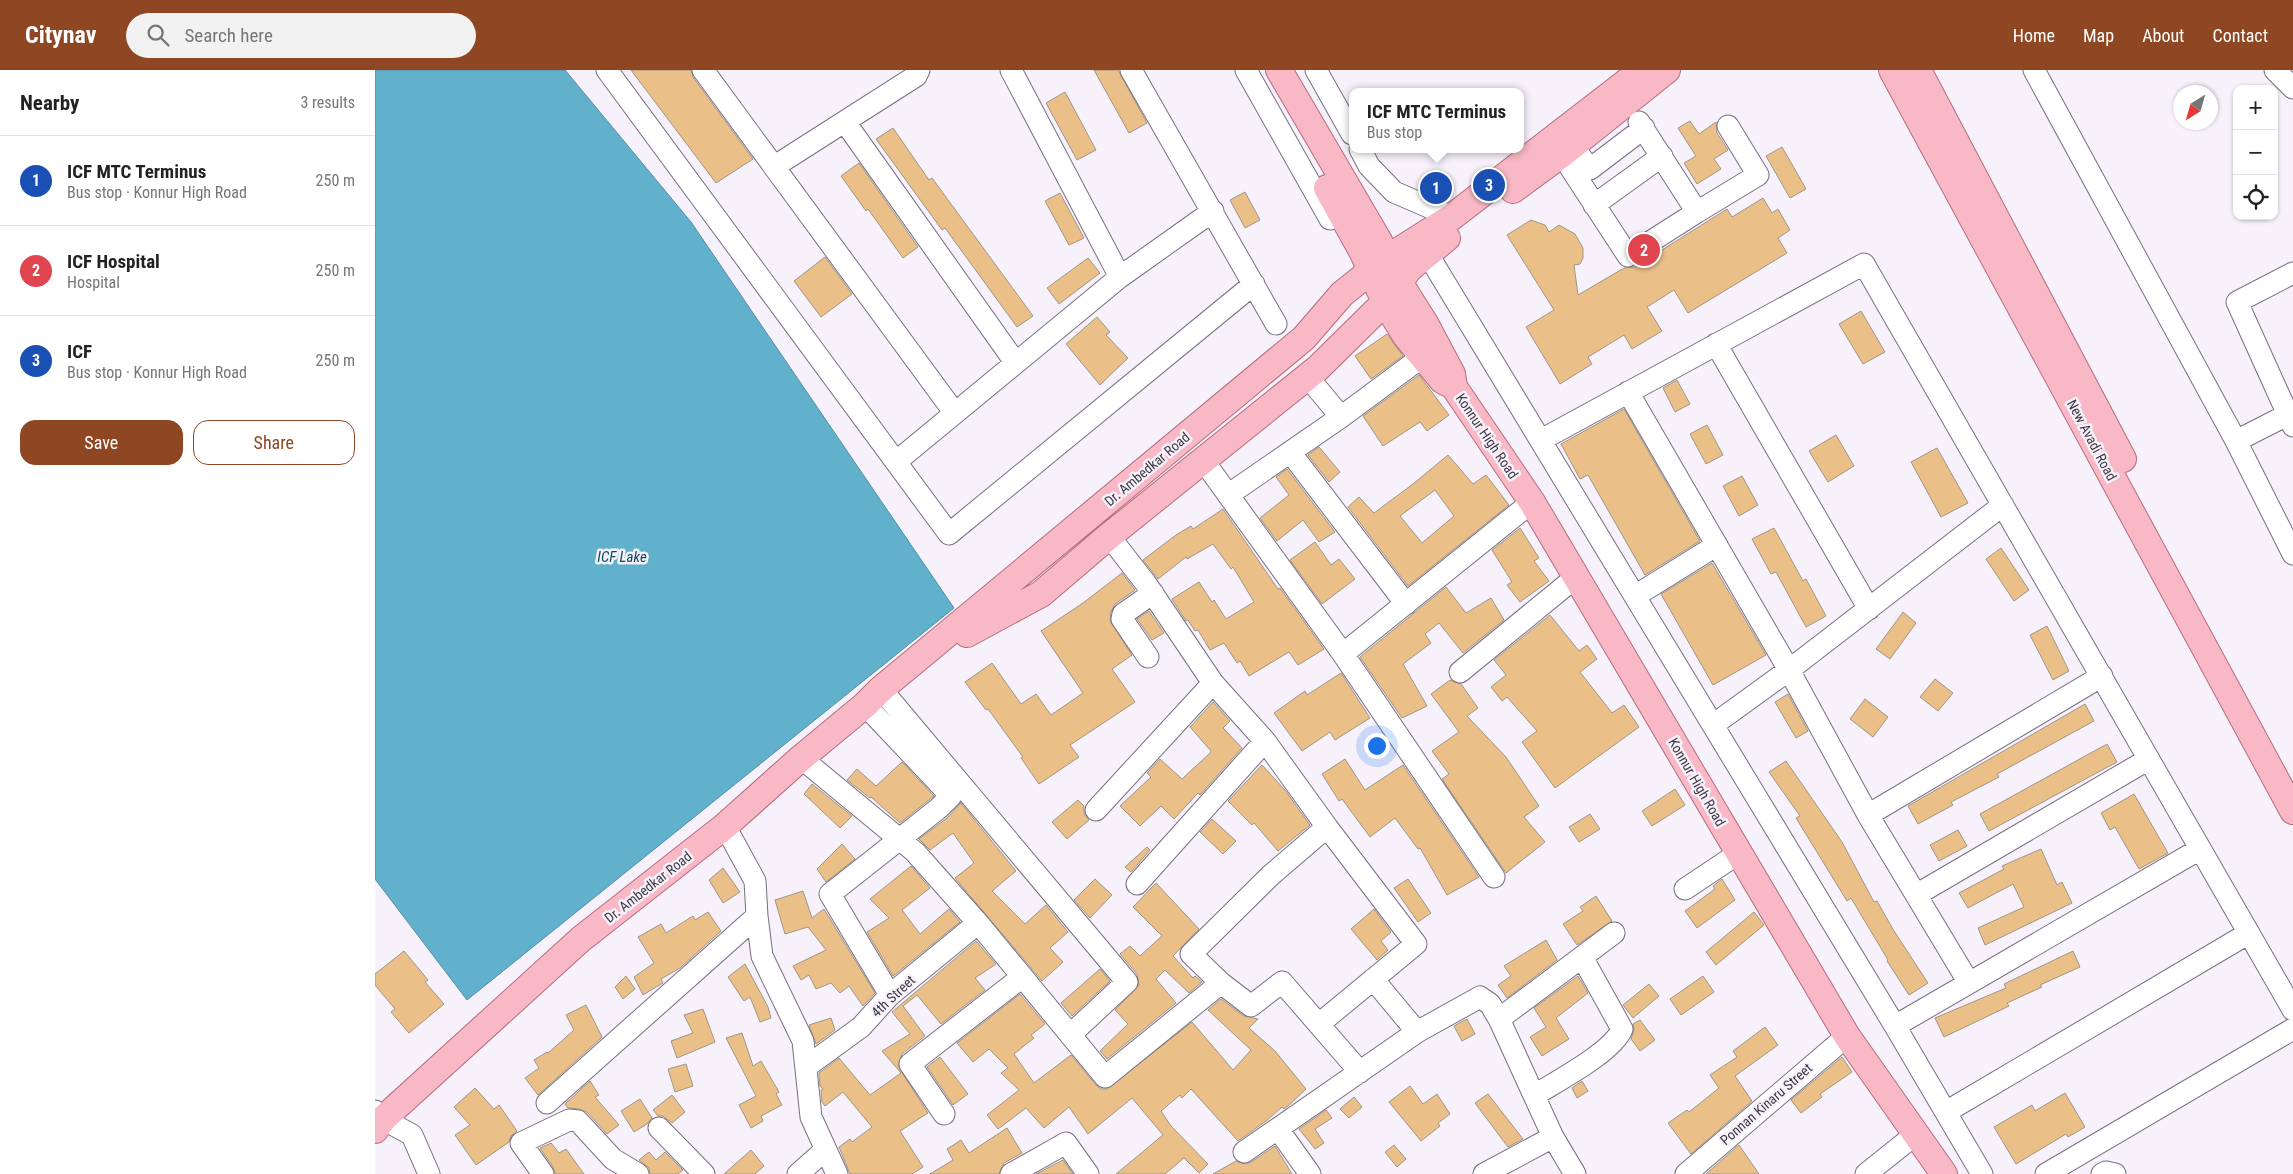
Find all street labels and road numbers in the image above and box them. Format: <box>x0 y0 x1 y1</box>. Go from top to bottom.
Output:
street label: Konnur High Road <box>1453 390 1521 482</box>
street label: New Avadi Road <box>2064 397 2120 483</box>
street label: Dr. Ambedkar Road <box>1101 429 1193 509</box>
street label: Konnur High Road <box>1665 735 1729 829</box>
street label: Dr. Ambedkar Road <box>601 848 695 926</box>
street label: 4th Street <box>868 972 918 1020</box>
street label: Ponnan Kinaru Street <box>1717 1060 1815 1148</box>

